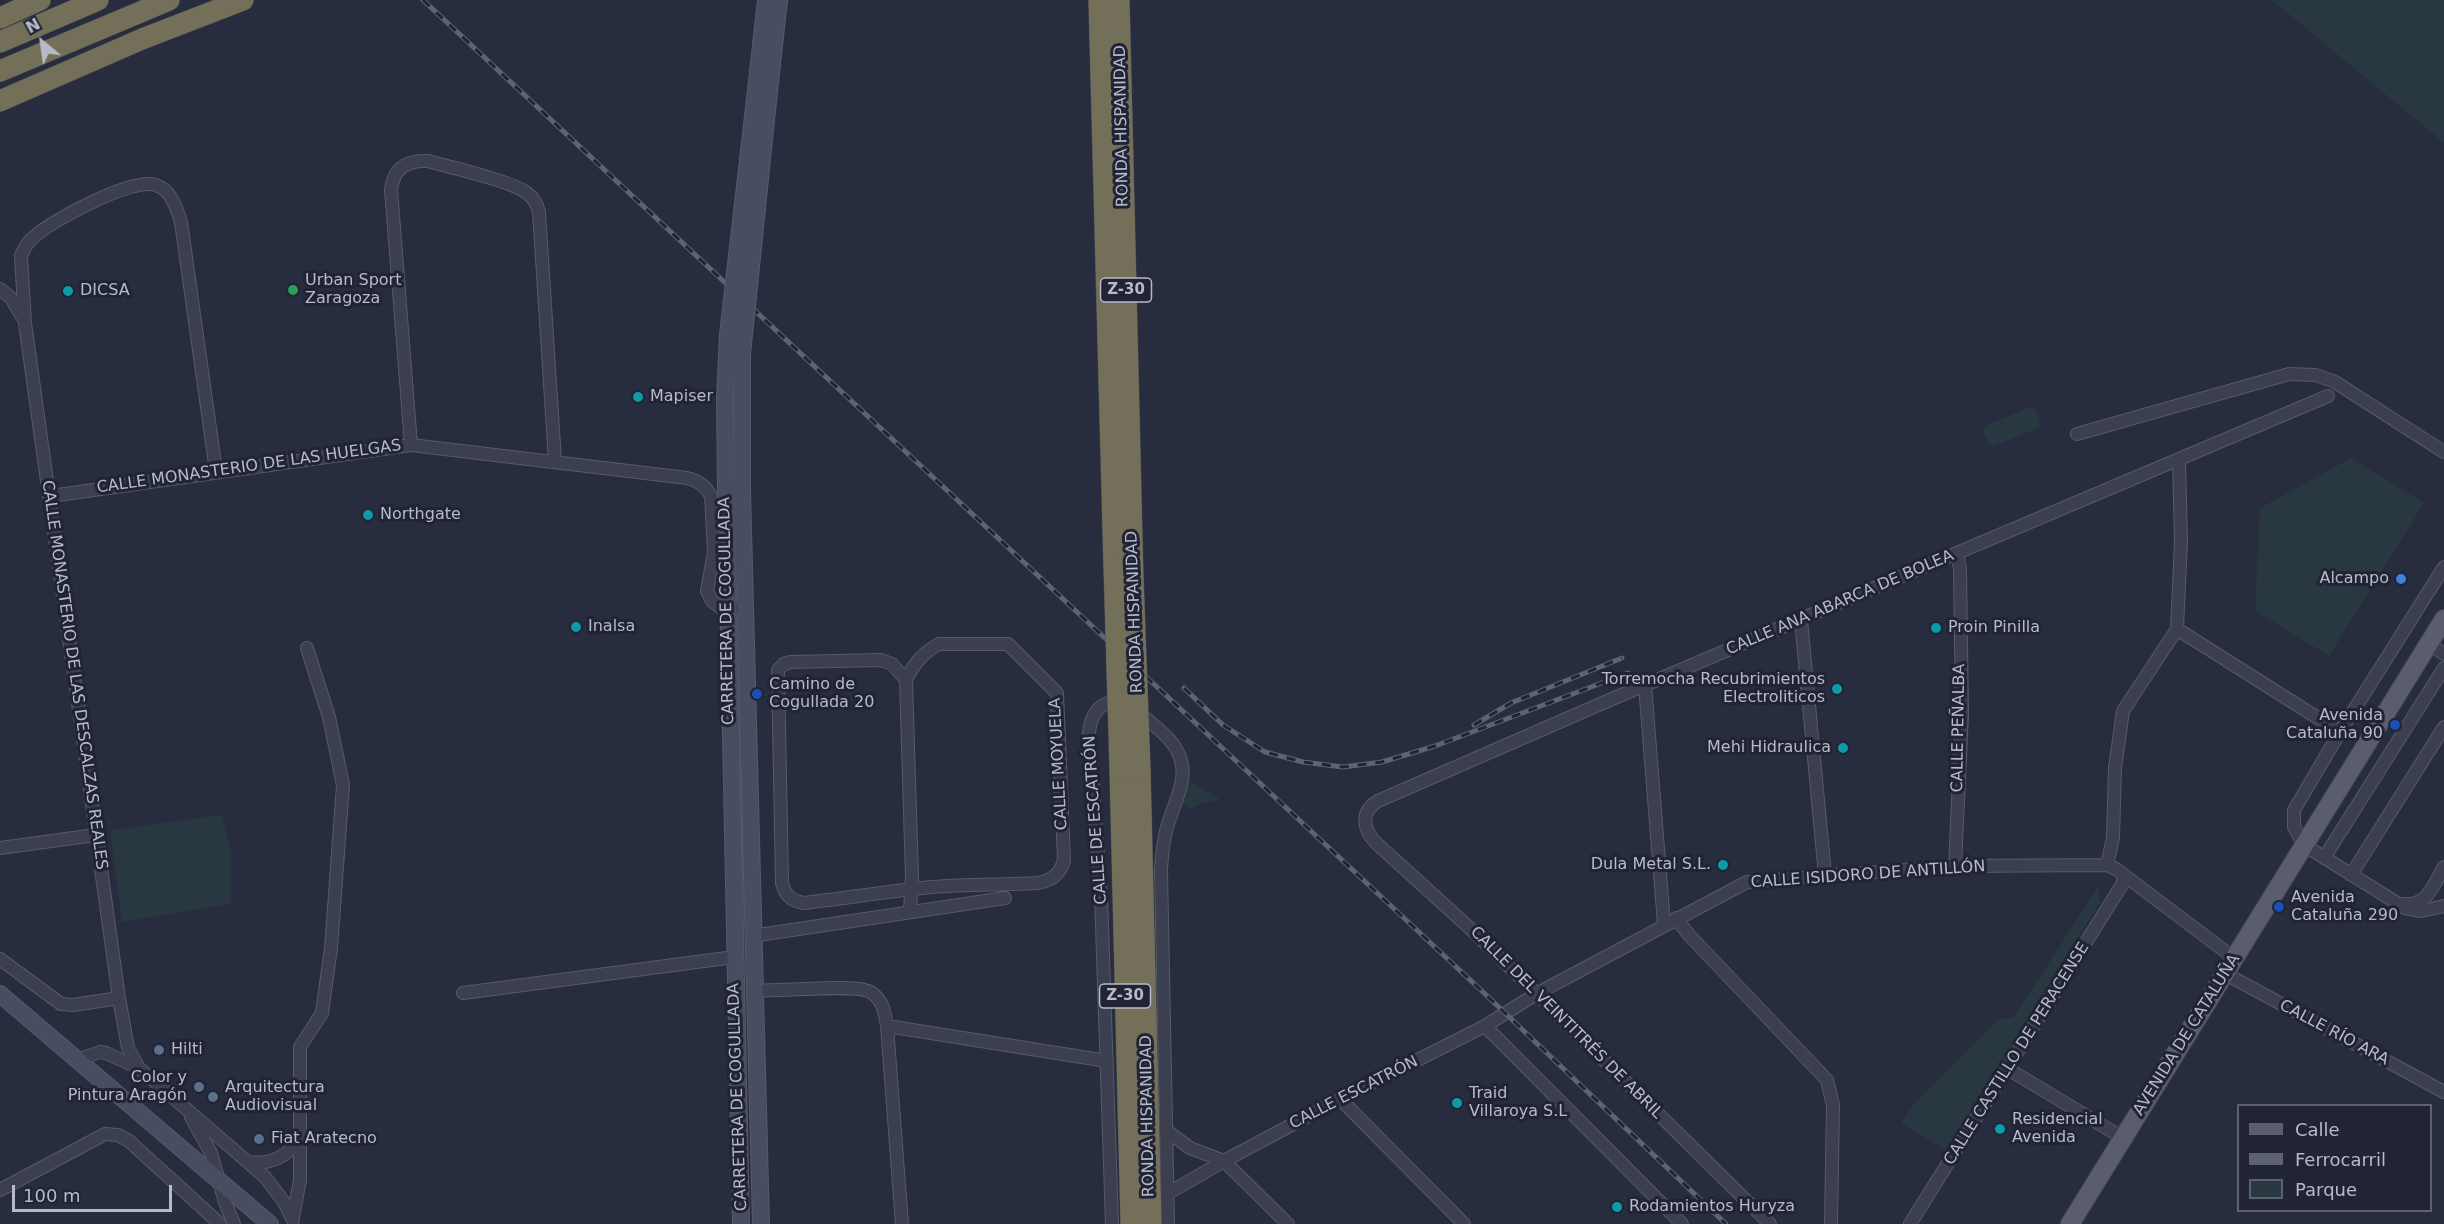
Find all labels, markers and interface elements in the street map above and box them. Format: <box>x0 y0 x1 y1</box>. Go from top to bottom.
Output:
north arrow <box>12 12 72 72</box>
text: N <box>23 14 43 37</box>
street label: RONDA HISPANIDAD <box>1111 45 1133 207</box>
place label: Urban Sport Zaragoza <box>305 271 401 309</box>
road number: Z-30 <box>1100 278 1152 302</box>
place label: DICSA <box>80 281 130 301</box>
marker: Urban Sport Zaragoza <box>286 283 300 297</box>
marker: DICSA <box>61 284 75 298</box>
place label: Mapiser <box>650 387 713 407</box>
marker: Mapiser <box>631 390 645 404</box>
street label: CALLE MONASTERIO DE LAS HUELGAS <box>96 436 402 498</box>
street label: CALLE MONASTERIO DE LAS DESCALZAS REALES <box>37 479 111 871</box>
street label: CARRETERA DE COGULLADA <box>715 497 739 725</box>
place label: Northgate <box>380 505 461 525</box>
marker: Northgate <box>361 508 375 522</box>
street label: RONDA HISPANIDAD <box>1123 531 1147 693</box>
street label: CALLE ANA ABARCA DE BOLEA <box>1723 546 1957 660</box>
place label: Alcampo <box>2319 569 2389 589</box>
marker: Alcampo <box>2394 572 2408 586</box>
place label: Inalsa <box>588 617 635 637</box>
place label: Proin Pinilla <box>1948 618 2040 638</box>
marker: Inalsa <box>569 620 583 634</box>
marker: Proin Pinilla <box>1929 621 1943 635</box>
street label: CALLE PEÑALBA <box>1948 664 1970 792</box>
place label: Torremocha Recubrimientos Electroliticos <box>1602 670 1825 708</box>
place label: Camino de Cogullada 20 <box>769 675 874 713</box>
marker: Torremocha Recubrimientos Electroliticos <box>1830 682 1844 696</box>
marker: Camino de Cogullada 20 <box>750 687 764 701</box>
street label: CALLE MOYUELA <box>1046 697 1072 831</box>
place label: Avenida Cataluña 90 <box>2286 706 2383 744</box>
marker: Avenida Cataluña 90 <box>2388 718 2402 732</box>
street label: CALLE DE ESCATRÓN <box>1081 735 1111 905</box>
place label: Mehi Hidraulica <box>1707 738 1831 758</box>
marker: Mehi Hidraulica <box>1836 741 1850 755</box>
place label: Dula Metal S.L. <box>1591 855 1711 875</box>
street label: CALLE ISIDORO DE ANTILLÓN <box>1750 857 1986 893</box>
marker: Dula Metal S.L. <box>1716 858 1730 872</box>
place label: Avenida Cataluña 290 <box>2291 888 2398 926</box>
marker: Avenida Cataluña 290 <box>2272 900 2286 914</box>
street label: CALLE DEL VEINTITRÉS DE ABRIL <box>1466 923 1666 1123</box>
street label: CALLE CASTILLO DE PERACENSE <box>1940 939 2094 1169</box>
street label: AVENIDA DE CATALUÑA <box>2129 951 2245 1119</box>
street label: CARRETERA DE COGULLADA <box>724 983 752 1211</box>
road number: Z-30 <box>1100 984 1150 1008</box>
street label: CALLE RÍO ARA <box>2276 996 2392 1070</box>
street label: RONDA HISPANIDAD <box>1137 1035 1159 1197</box>
place label: Hilti <box>171 1040 203 1060</box>
marker: Hilti <box>152 1043 166 1057</box>
street label: CALLE ESCATRÓN <box>1286 1052 1422 1134</box>
place label: Color y Pintura Aragón <box>68 1068 187 1106</box>
place label: Arquitectura Audiovisual <box>225 1078 325 1116</box>
marker: Color y Pintura Aragón <box>192 1080 206 1094</box>
place label: Traid Villaroya S.L <box>1469 1084 1567 1122</box>
marker: Arquitectura Audiovisual <box>206 1090 220 1104</box>
marker: Traid Villaroya S.L <box>1450 1096 1464 1110</box>
legend <box>2237 1104 2432 1212</box>
place label: Residencial Avenida <box>2012 1110 2103 1148</box>
text: Calle <box>2295 1119 2340 1140</box>
marker: Residencial Avenida <box>1993 1122 2007 1136</box>
place label: Fiat Aratecno <box>271 1129 377 1149</box>
marker: Fiat Aratecno <box>252 1132 266 1146</box>
text: Ferrocarril <box>2295 1149 2386 1170</box>
scale bar <box>15 1173 176 1211</box>
text: Parque <box>2295 1179 2357 1200</box>
text: 100 m <box>23 1185 81 1206</box>
place label: Rodamientos Huryza <box>1629 1197 1795 1217</box>
marker: Rodamientos Huryza <box>1610 1200 1624 1214</box>

